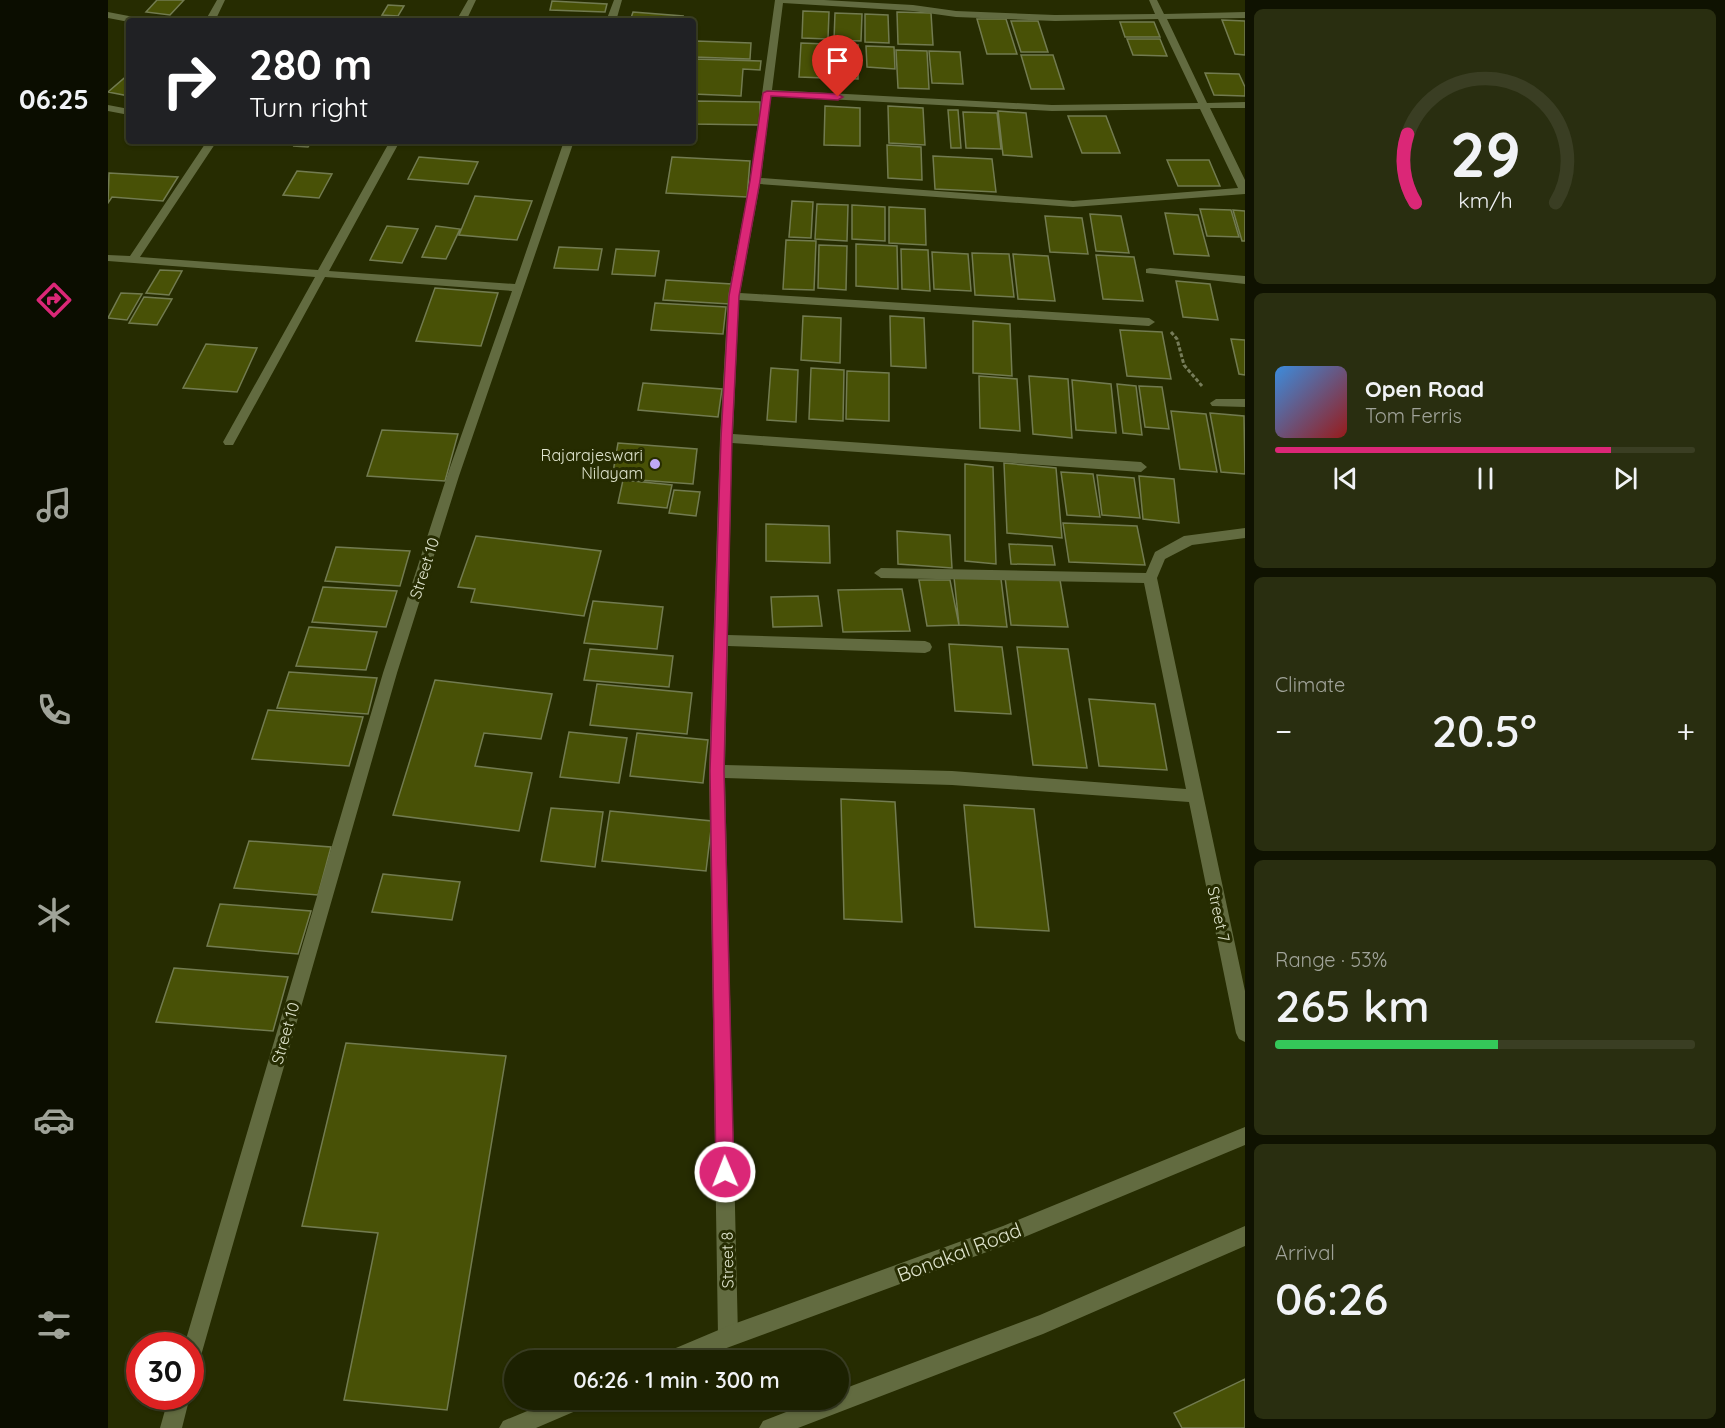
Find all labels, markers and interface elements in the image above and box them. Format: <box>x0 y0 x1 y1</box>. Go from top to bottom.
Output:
pin <box>812 35 863 97</box>
text: 280 m <box>249 38 372 91</box>
icon: right <box>150 42 228 120</box>
icon: arrive <box>821 44 854 77</box>
text: 06:25 <box>19 82 89 116</box>
text: Turn right <box>249 90 368 124</box>
text: 29 <box>1450 116 1520 194</box>
text: km/h <box>1458 188 1512 214</box>
icon: directions <box>33 279 75 321</box>
text: Open Road <box>1365 375 1484 403</box>
text: Tom Ferris <box>1365 403 1462 428</box>
place label: Rajarajeswari Nilayam <box>541 445 643 483</box>
marker: Rajarajeswari Nilayam <box>648 457 662 471</box>
icon: previous <box>1329 462 1362 495</box>
icon: pause <box>1469 462 1502 495</box>
icon: next <box>1609 462 1642 495</box>
icon: music <box>33 484 75 526</box>
street label: Street 10 <box>405 535 443 601</box>
text: Climate <box>1275 672 1345 697</box>
icon: phone <box>33 689 75 731</box>
text: 20.5° <box>1432 702 1537 758</box>
text: − <box>1275 710 1292 751</box>
text: + <box>1676 710 1695 751</box>
street label: Street 7 <box>1203 884 1235 944</box>
icon: climate <box>33 894 75 936</box>
text: Range · 53% <box>1275 947 1387 972</box>
text: 265 km <box>1275 977 1430 1033</box>
street label: Street 10 <box>267 1000 303 1066</box>
icon: car <box>33 1099 75 1141</box>
position arrow <box>693 1140 757 1204</box>
street label: Bonakal Road <box>893 1217 1025 1287</box>
street label: Street 8 <box>717 1231 737 1289</box>
text: Arrival <box>1275 1240 1335 1265</box>
text: 06:26 <box>1275 1270 1388 1326</box>
icon: filters <box>33 1304 75 1346</box>
speed limit sign: 30 <box>126 1332 204 1410</box>
text: 06:26 · 1 min · 300 m <box>573 1366 780 1394</box>

